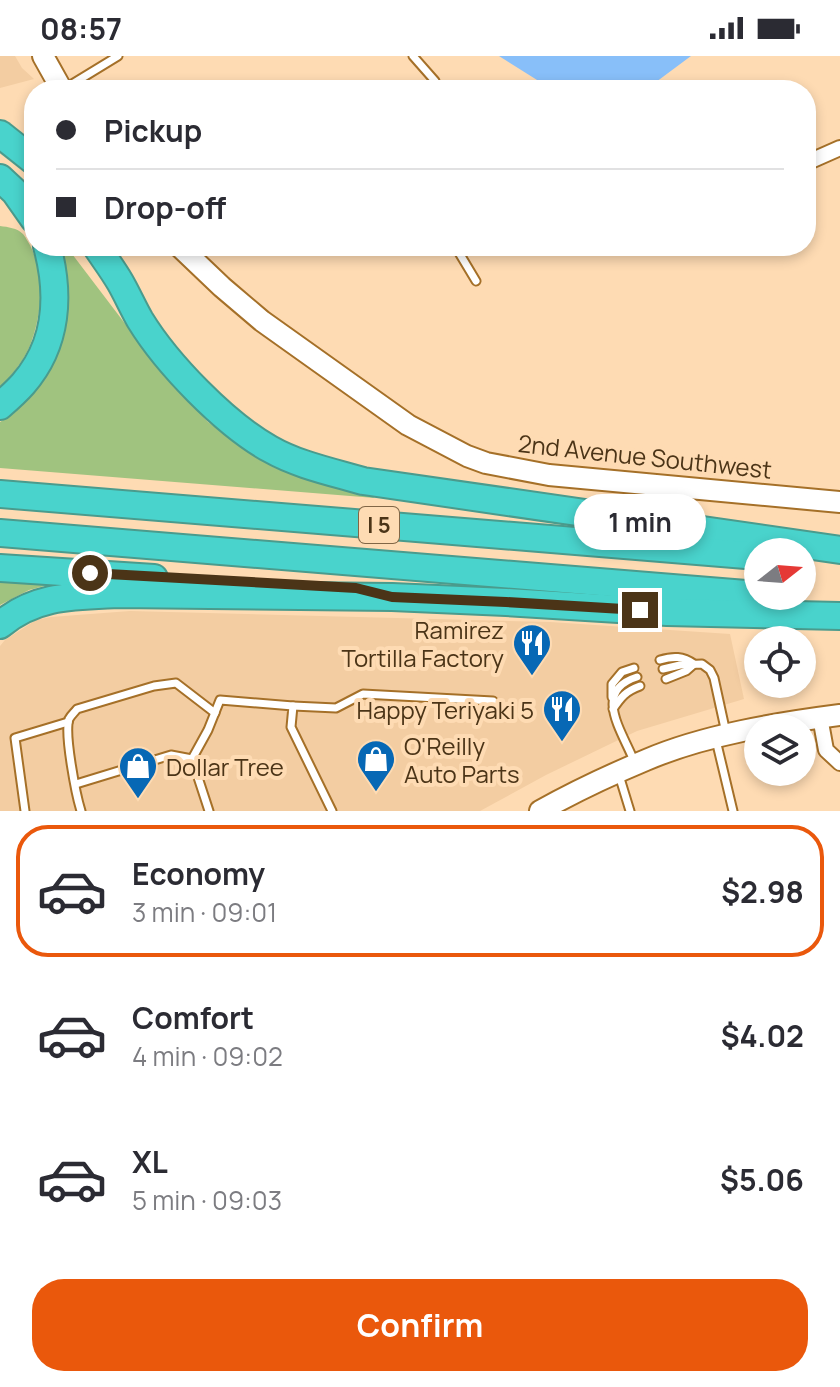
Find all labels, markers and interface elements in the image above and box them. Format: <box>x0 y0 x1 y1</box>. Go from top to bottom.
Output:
text: 08:57 <box>40 8 122 49</box>
text: Pickup <box>104 110 202 151</box>
text: Drop-off <box>104 187 226 228</box>
street label: 2nd Avenue Southwest <box>516 426 774 486</box>
callout: 1 min <box>574 494 706 550</box>
text: 1 min <box>608 504 672 540</box>
road number: I 5 <box>359 507 399 543</box>
north arrow <box>744 538 816 610</box>
map controls <box>744 538 816 786</box>
route start <box>72 555 108 591</box>
route end <box>622 592 658 628</box>
place label: Ramirez Tortilla Factory <box>341 613 504 674</box>
restaurant icon: Ramirez Tortilla Factory <box>511 622 553 677</box>
button: locate <box>744 626 816 698</box>
restaurant icon: Happy Teriyaki 5 <box>541 688 583 743</box>
place label: Happy Teriyaki 5 <box>356 693 534 726</box>
button: layers <box>744 714 816 786</box>
place label: O'Reilly Auto Parts <box>404 729 520 790</box>
shop icon: O'Reilly Auto Parts <box>355 738 397 793</box>
shop icon: Dollar Tree <box>117 745 159 800</box>
place label: Dollar Tree <box>166 750 284 783</box>
text: Economy <box>132 853 265 894</box>
icon: car <box>36 855 108 927</box>
text: $2.98 <box>721 871 804 912</box>
text: 3 min · 09:01 <box>132 894 277 930</box>
text: Comfort <box>132 997 254 1038</box>
icon: car <box>36 999 108 1071</box>
text: $4.02 <box>721 1015 804 1056</box>
text: 4 min · 09:02 <box>132 1038 283 1074</box>
text: XL <box>132 1141 168 1182</box>
icon: car <box>36 1143 108 1215</box>
text: $5.06 <box>720 1159 804 1200</box>
text: 5 min · 09:03 <box>132 1182 282 1218</box>
button: Confirm <box>32 1279 808 1371</box>

